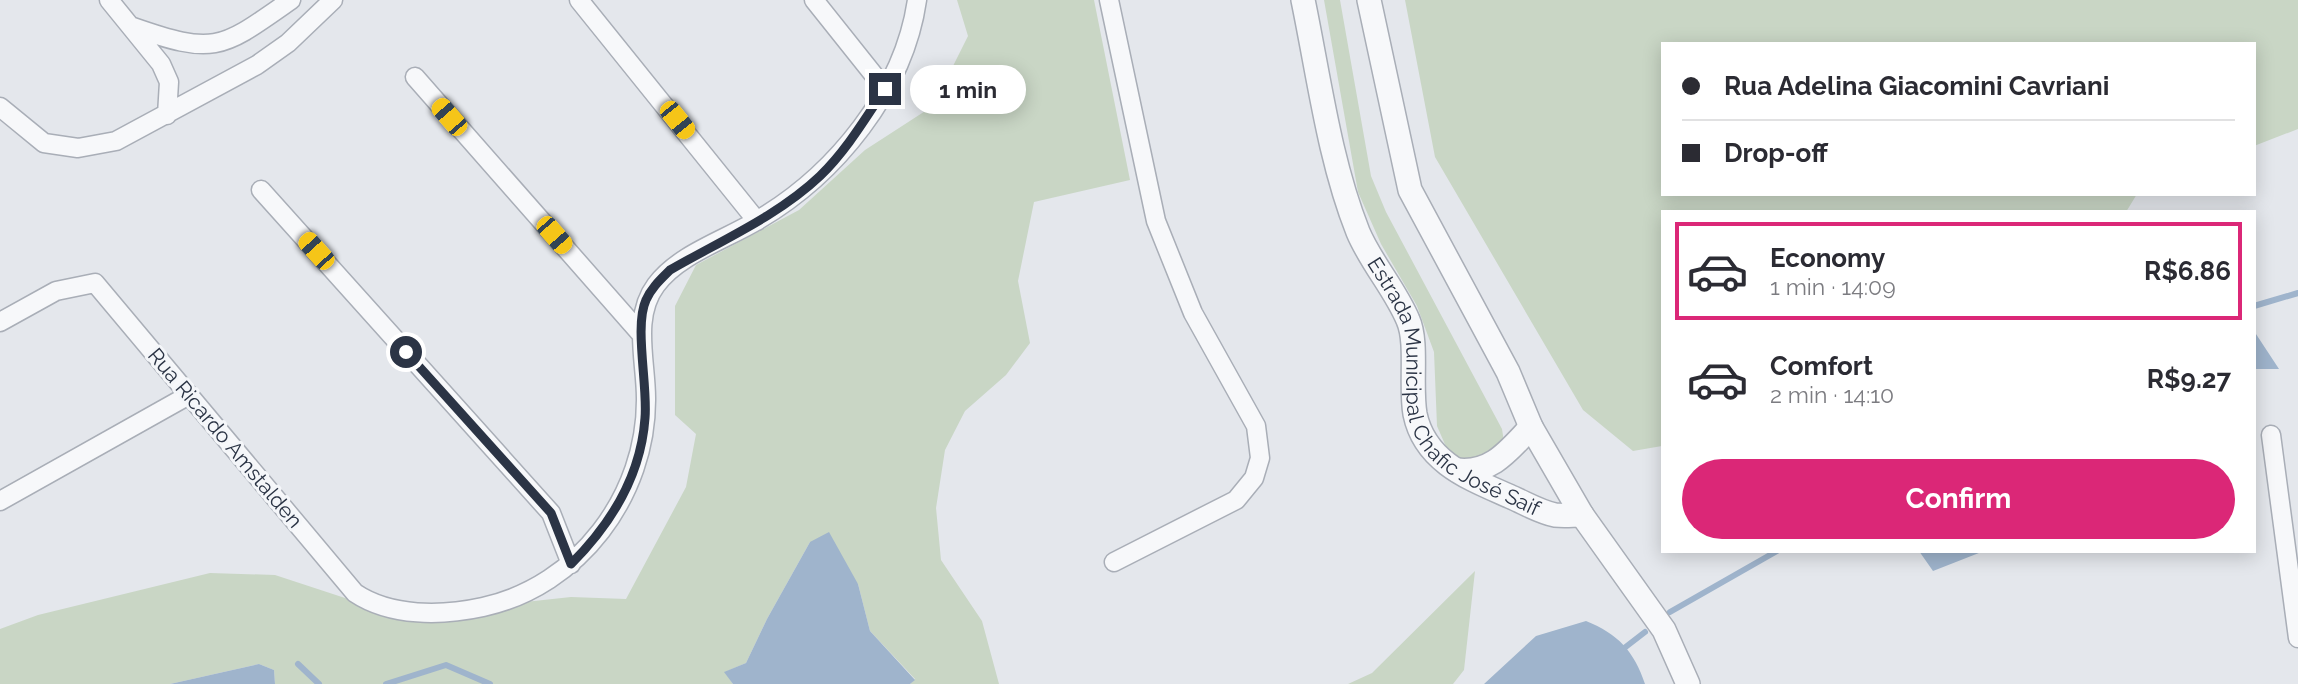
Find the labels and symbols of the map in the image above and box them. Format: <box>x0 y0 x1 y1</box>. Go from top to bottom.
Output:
callout: 1 min <box>910 64 1025 114</box>
route end <box>869 73 901 105</box>
car <box>428 94 471 140</box>
car <box>656 97 699 143</box>
car <box>533 212 576 258</box>
car <box>295 228 338 274</box>
street label: Estrada Municipal Chafic José Saif <box>1362 253 1545 521</box>
route start <box>390 336 422 368</box>
street label: Rua Ricardo Amstalden <box>143 343 308 533</box>

